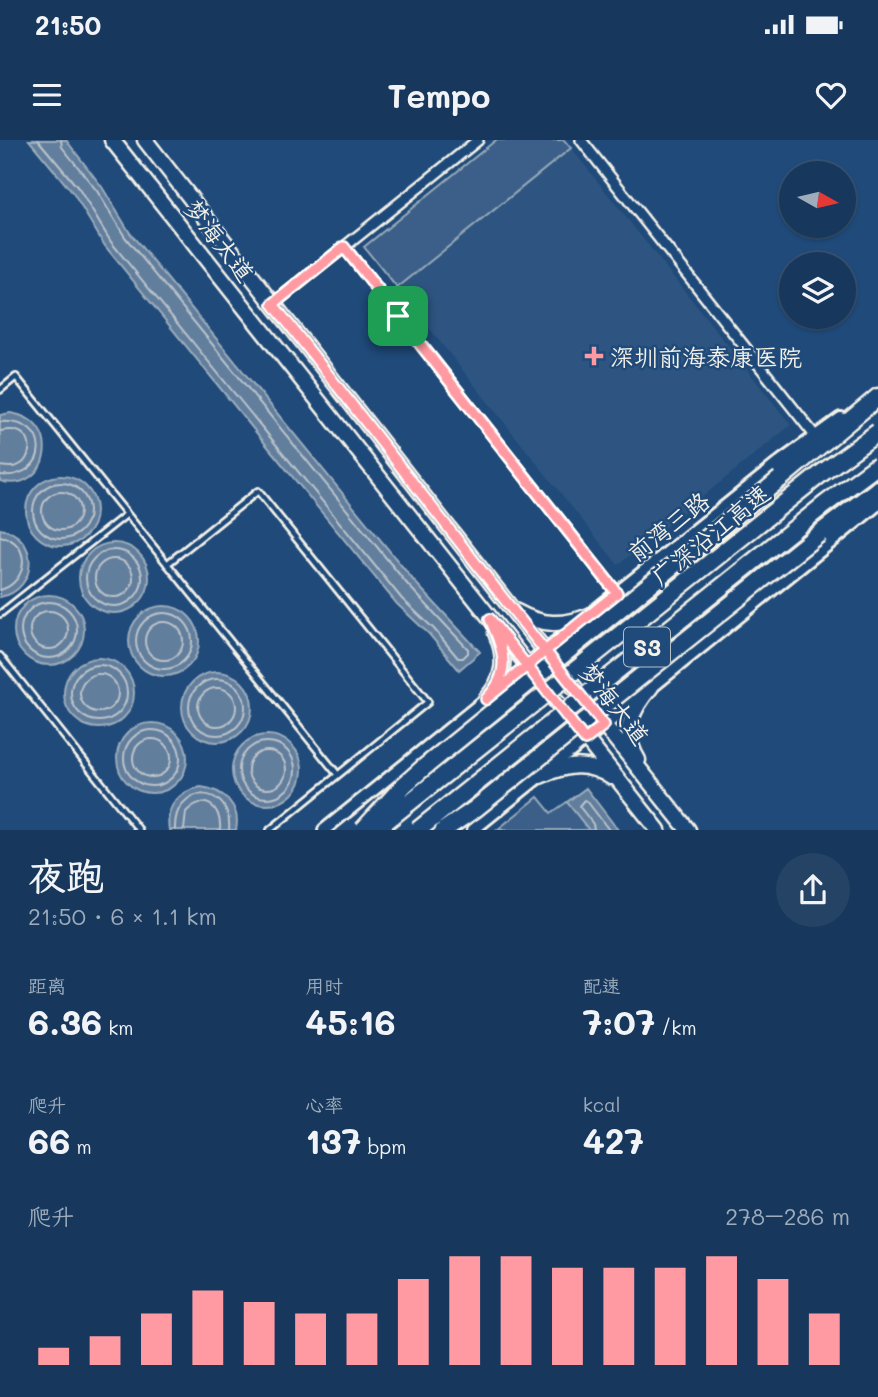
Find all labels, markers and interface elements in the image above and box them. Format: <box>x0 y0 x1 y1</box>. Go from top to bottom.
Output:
text: 21:50 <box>35 8 101 42</box>
text: Tempo <box>388 74 490 116</box>
icon: menu <box>28 76 66 114</box>
icon: heart <box>812 76 850 114</box>
north arrow <box>779 161 856 238</box>
map controls <box>779 161 856 329</box>
street label: 梦海大道 <box>178 193 262 287</box>
button: layers <box>779 252 856 329</box>
pin <box>368 286 428 346</box>
icon: arrive <box>379 297 417 335</box>
place label: 深圳前海泰康医院 <box>610 341 802 372</box>
marker: 深圳前海泰康医院 <box>584 346 604 366</box>
street label: 广深沿江高速 <box>644 477 776 591</box>
street label: 前湾三路 <box>621 484 715 568</box>
road number: S3 <box>624 628 670 666</box>
street label: 梦海大道 <box>573 656 657 750</box>
text: 夜跑 <box>28 850 104 900</box>
button: share <box>776 853 850 927</box>
text: 21:50 · 6 × 1.1 km <box>28 901 217 931</box>
text: 距离 <box>28 973 66 998</box>
text: 用时 <box>305 973 343 998</box>
text: 配速 <box>583 973 621 998</box>
text: 6.36 <box>28 998 102 1044</box>
text: 45:16 <box>305 998 396 1044</box>
text: 7:07 <box>583 998 655 1044</box>
text: km <box>102 1015 133 1040</box>
text: /km <box>655 1015 697 1040</box>
text: 爬升 <box>28 1092 66 1117</box>
text: 心率 <box>305 1092 343 1117</box>
text: kcal <box>583 1092 621 1117</box>
text: 66 <box>28 1117 70 1163</box>
text: 137 <box>305 1117 361 1163</box>
text: 427 <box>583 1117 644 1163</box>
text: m <box>70 1134 92 1159</box>
text: bpm <box>361 1134 406 1159</box>
text: 爬升 <box>28 1201 74 1231</box>
text: 278–286 m <box>725 1201 850 1231</box>

